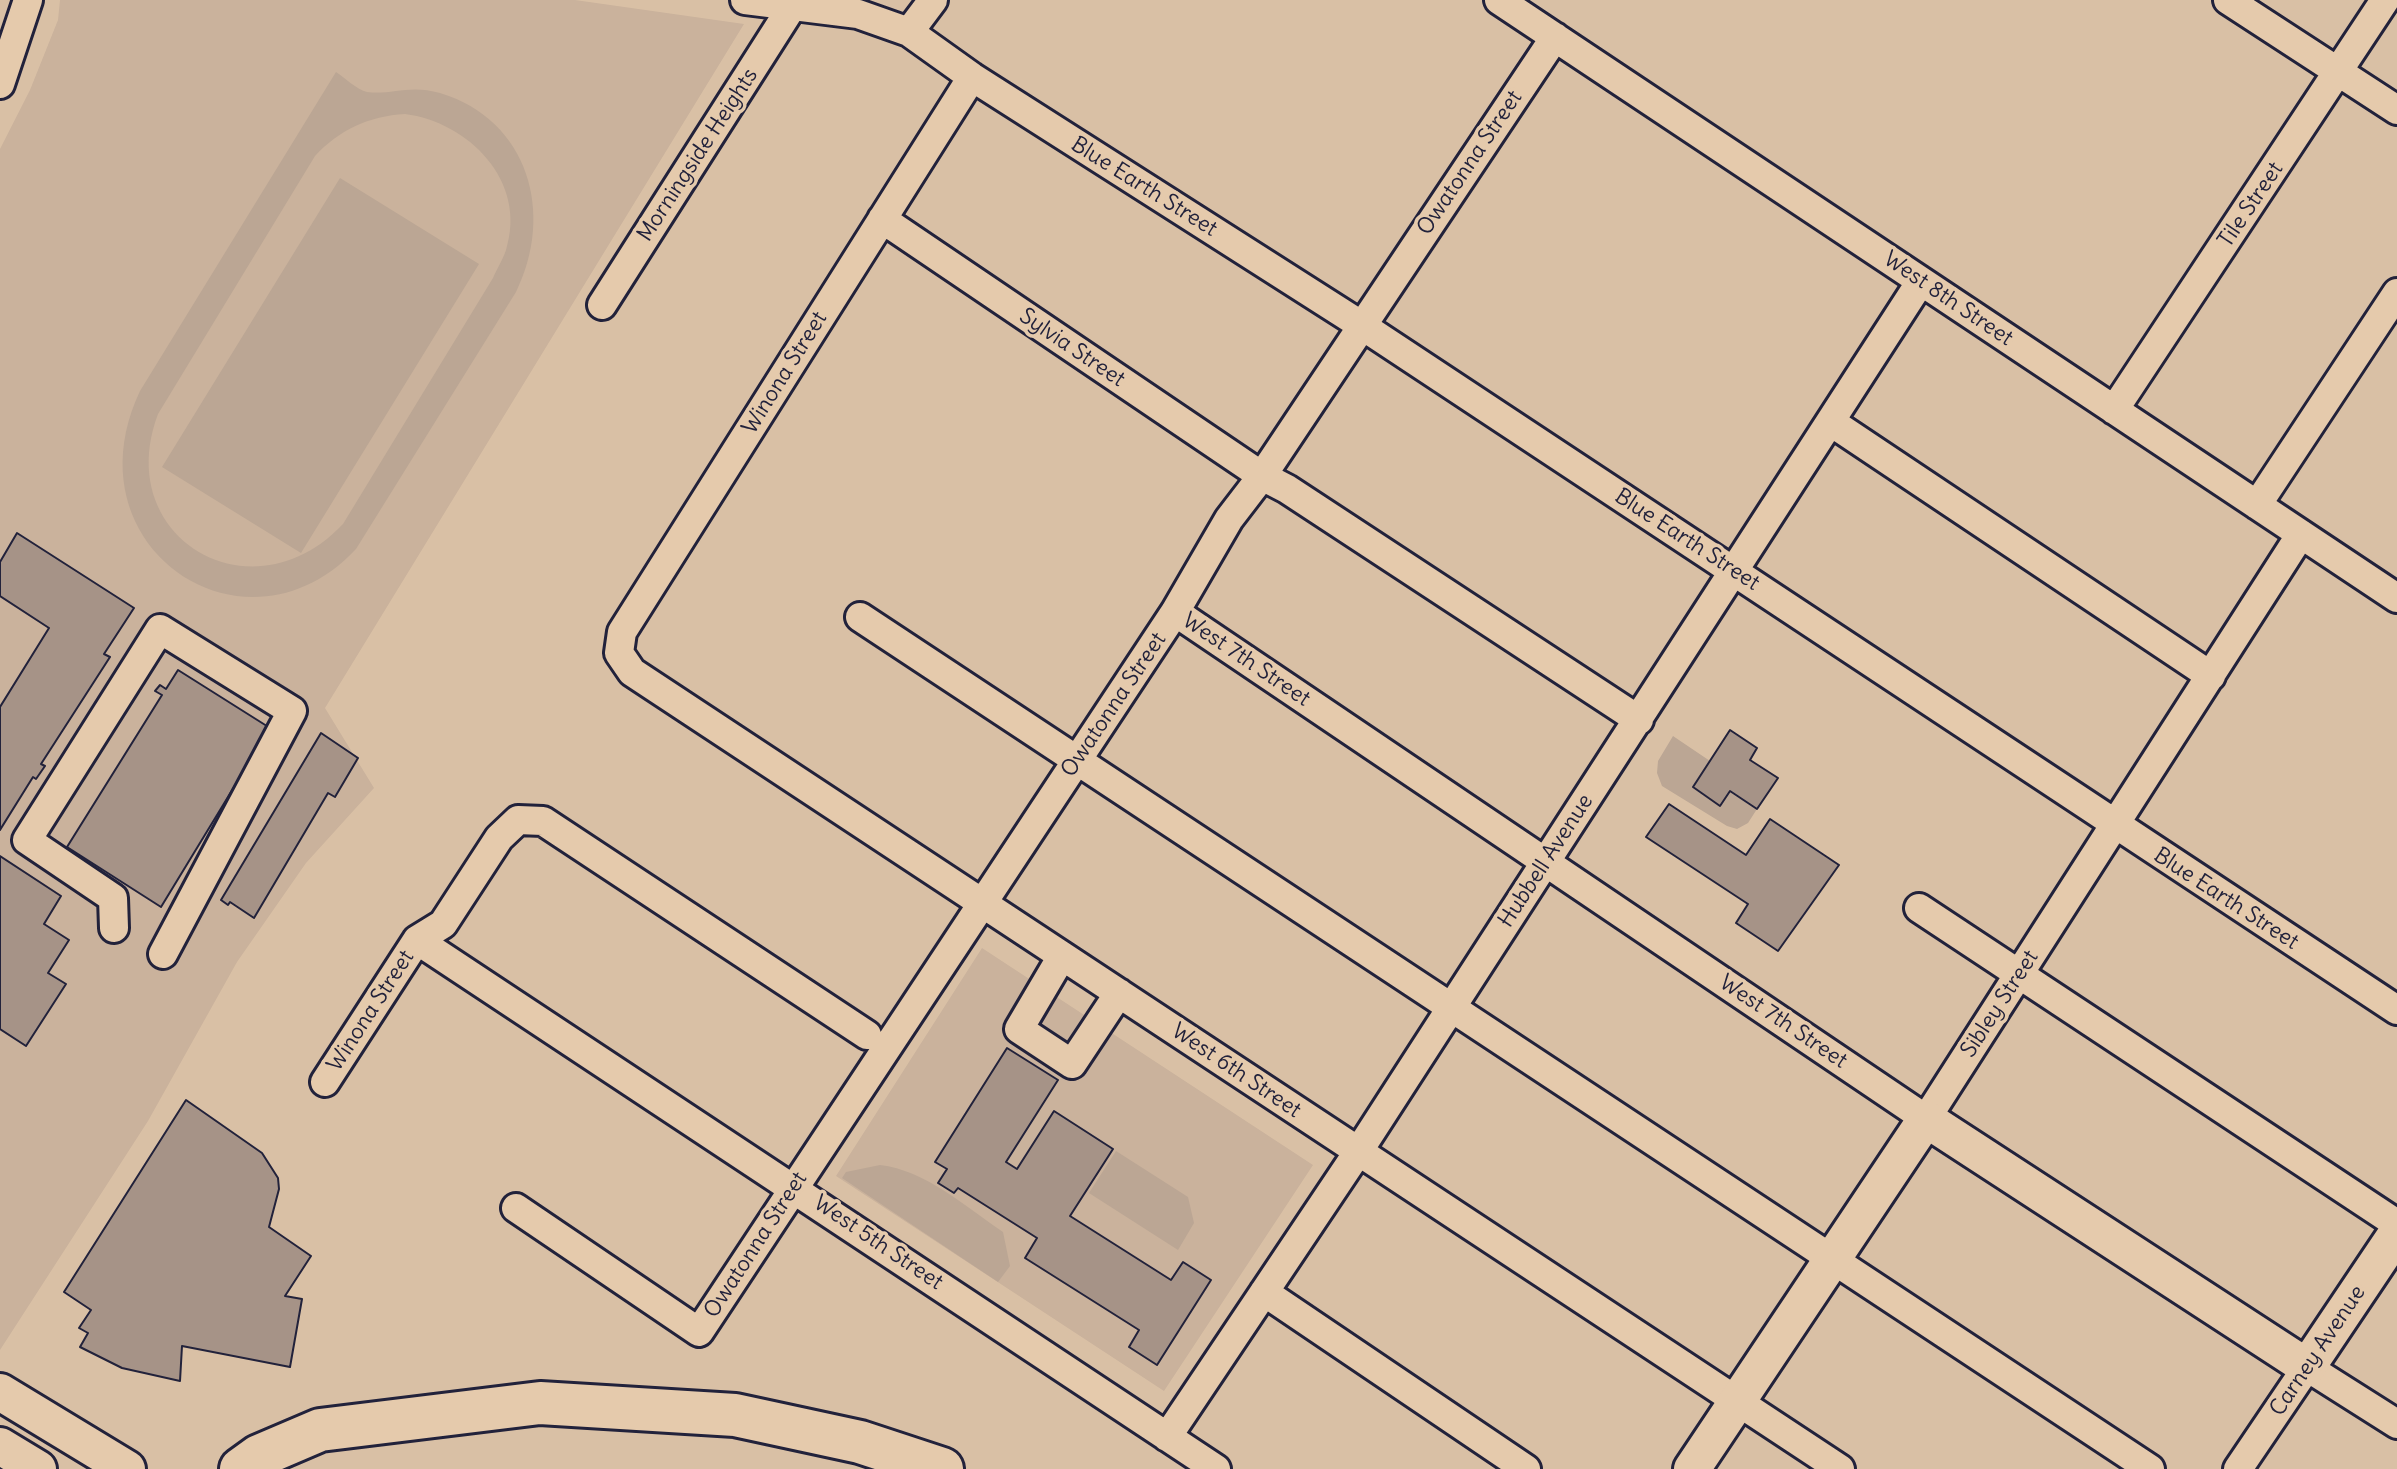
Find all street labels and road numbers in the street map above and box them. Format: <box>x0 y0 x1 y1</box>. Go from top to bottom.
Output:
street label: Morningside Heights <box>632 63 764 247</box>
street label: Owatonna Street <box>1412 86 1528 240</box>
street label: Blue Earth Street <box>1066 131 1222 243</box>
street label: Tile Street <box>2213 157 2289 253</box>
street label: West 8th Street <box>1878 246 2018 352</box>
street label: Sylvia Street <box>1014 303 1130 393</box>
street label: Winona Street <box>737 307 833 439</box>
street label: Blue Earth Street <box>1610 483 1764 597</box>
street label: West 7th Street <box>1177 608 1315 712</box>
street label: Owatonna Street <box>1056 628 1172 782</box>
street label: Hubbell Avenue <box>1493 789 1599 933</box>
street label: Blue Earth Street <box>2149 842 2303 956</box>
street label: Winona Street <box>322 945 420 1077</box>
street label: Sibley Street <box>1956 945 2044 1063</box>
street label: West 7th Street <box>1714 970 1852 1074</box>
street label: West 6th Street <box>1166 1018 1306 1124</box>
street label: Owatonna Street <box>699 1167 813 1323</box>
street label: West 5th Street <box>808 1190 948 1296</box>
street label: Carney Avenue <box>2265 1281 2371 1421</box>

